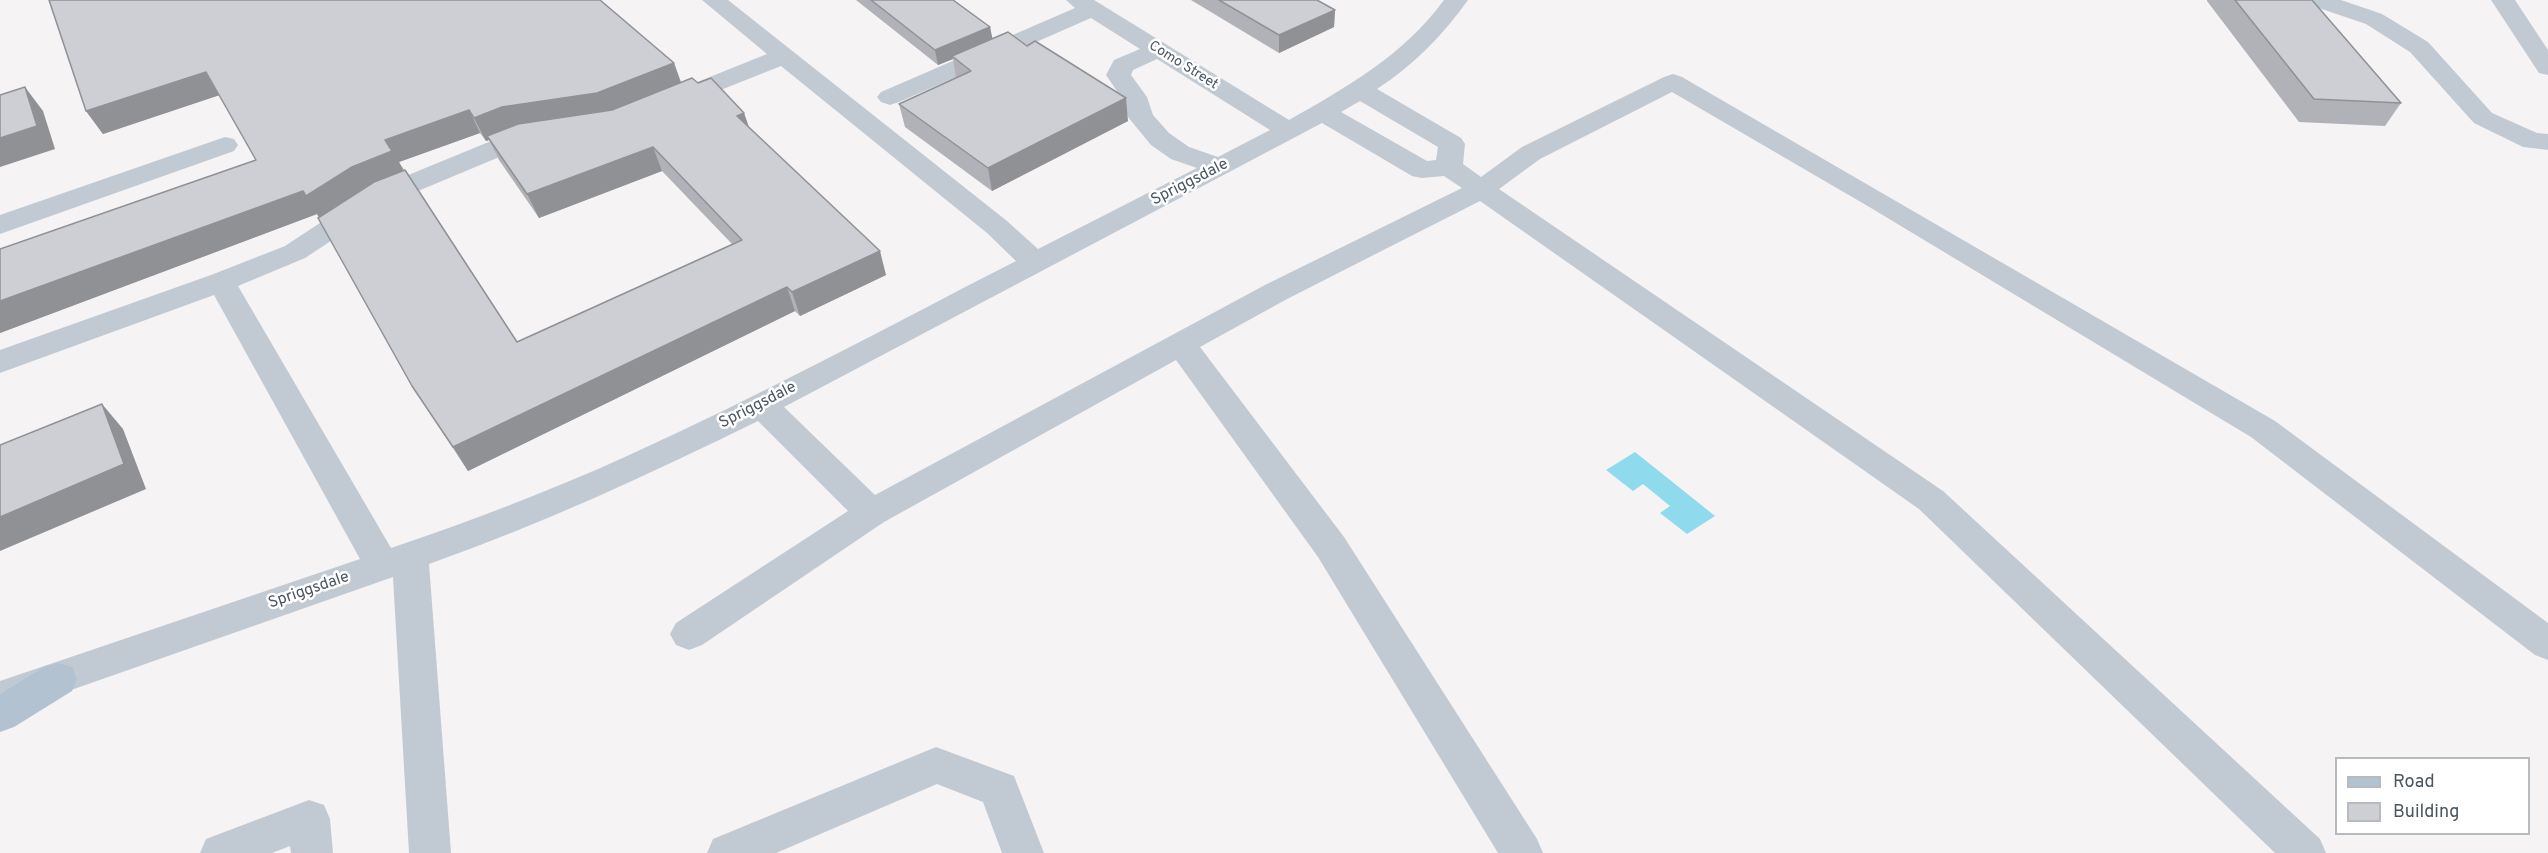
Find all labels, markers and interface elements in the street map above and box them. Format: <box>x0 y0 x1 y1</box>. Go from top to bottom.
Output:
street label: Como Street <box>1145 38 1221 94</box>
street label: Spriggsdale <box>1148 155 1232 211</box>
street label: Spriggsdale <box>716 378 800 434</box>
street label: Spriggsdale <box>266 568 352 614</box>
legend <box>2335 757 2530 835</box>
text: Road <box>2393 771 2435 794</box>
text: Building <box>2393 801 2459 824</box>

